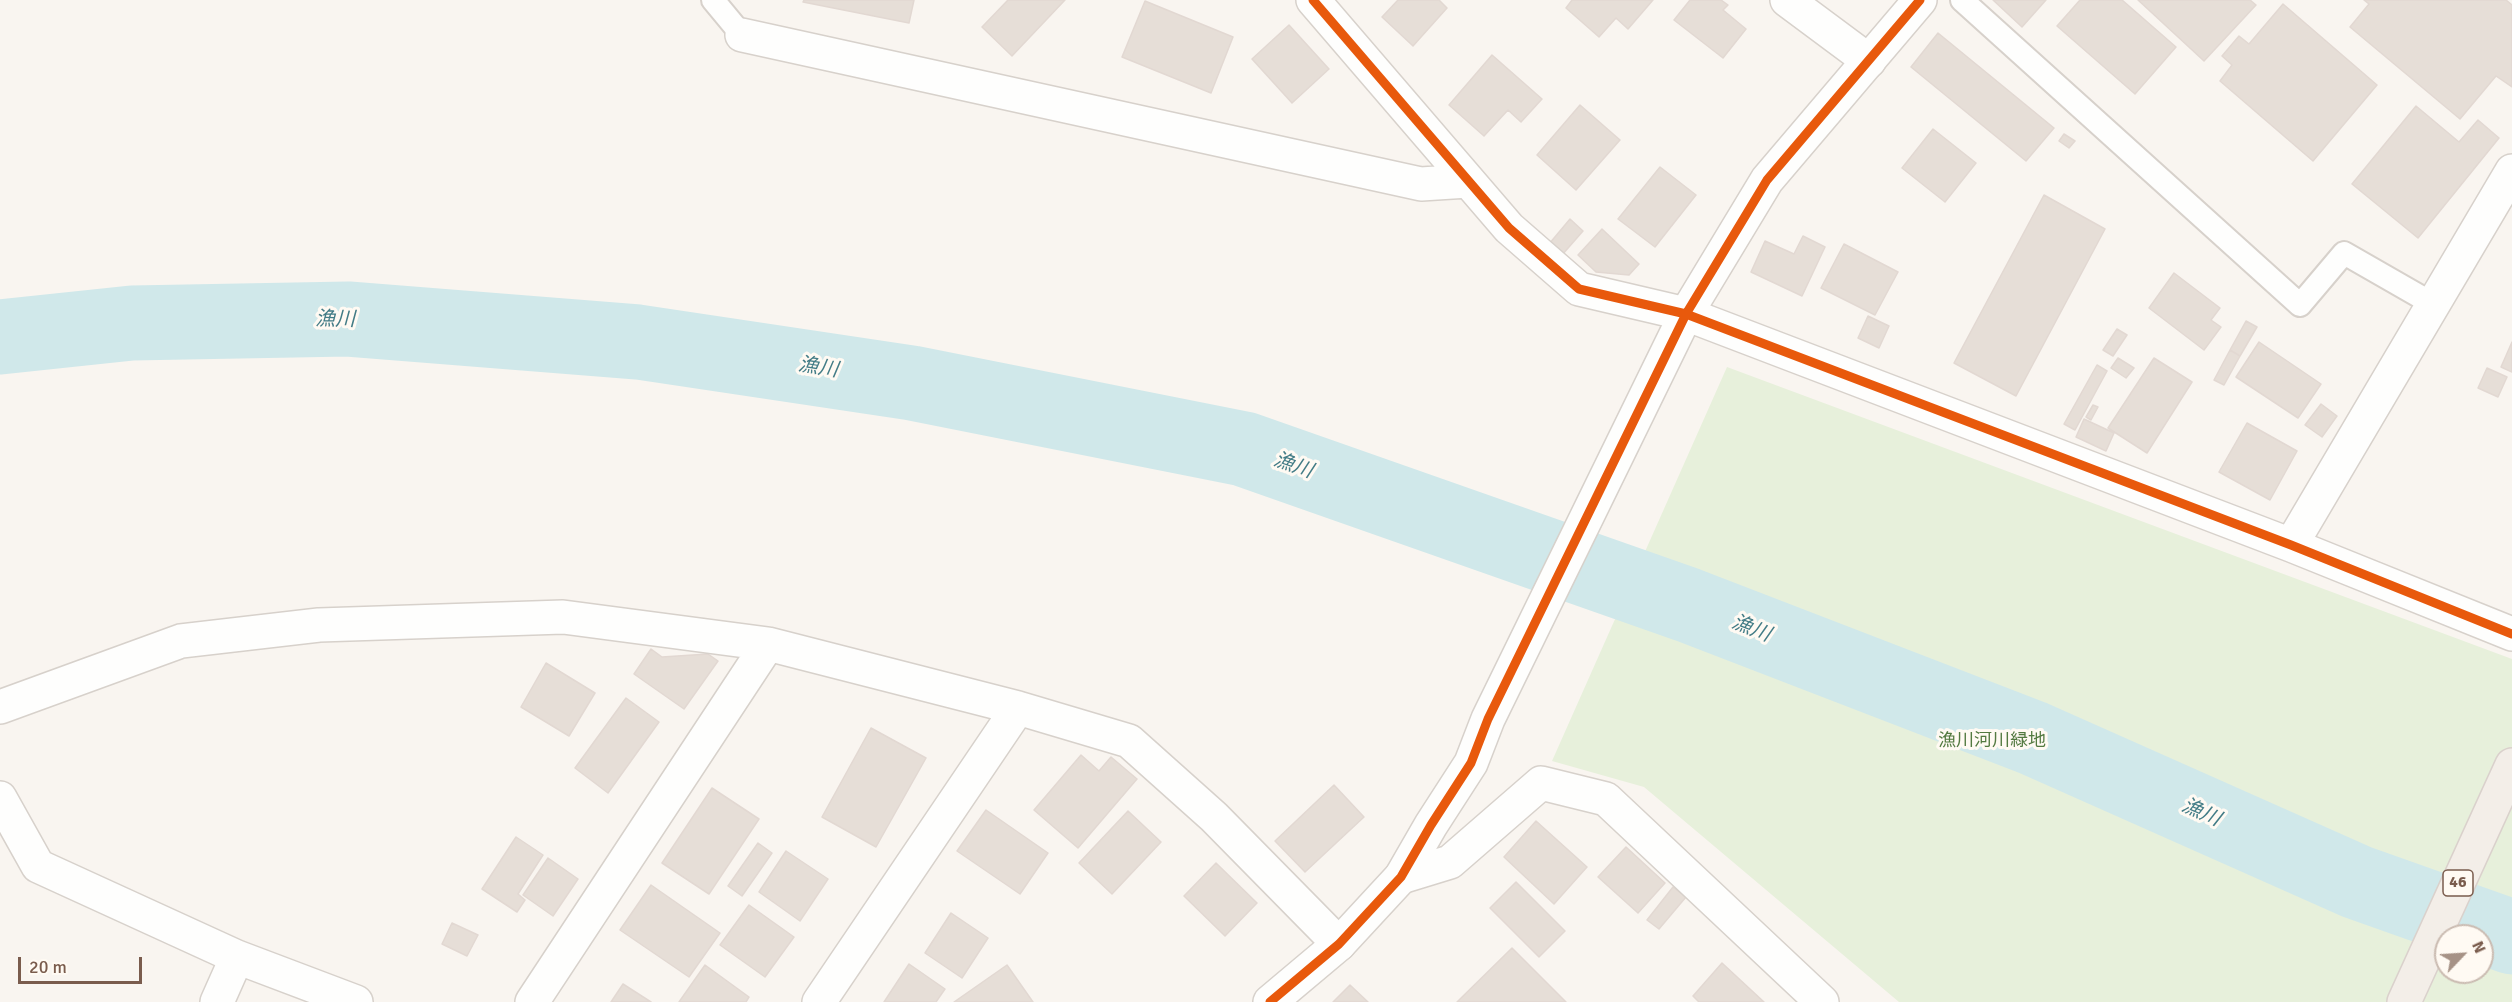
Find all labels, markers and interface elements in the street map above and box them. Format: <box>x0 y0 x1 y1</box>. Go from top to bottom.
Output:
water label: 漁川 <box>315 308 355 332</box>
water label: 漁川 <box>796 353 840 383</box>
water label: 漁川 <box>1270 448 1316 484</box>
water label: 漁川 <box>1728 611 1774 647</box>
park label: 漁川河川緑地 <box>1938 730 2046 752</box>
water label: 漁川 <box>2178 794 2224 832</box>
road number: 46 <box>2443 870 2473 896</box>
north arrow <box>2434 924 2494 984</box>
text: N <box>2467 938 2490 957</box>
scale bar <box>21 945 146 983</box>
text: 20 m <box>29 956 67 978</box>

